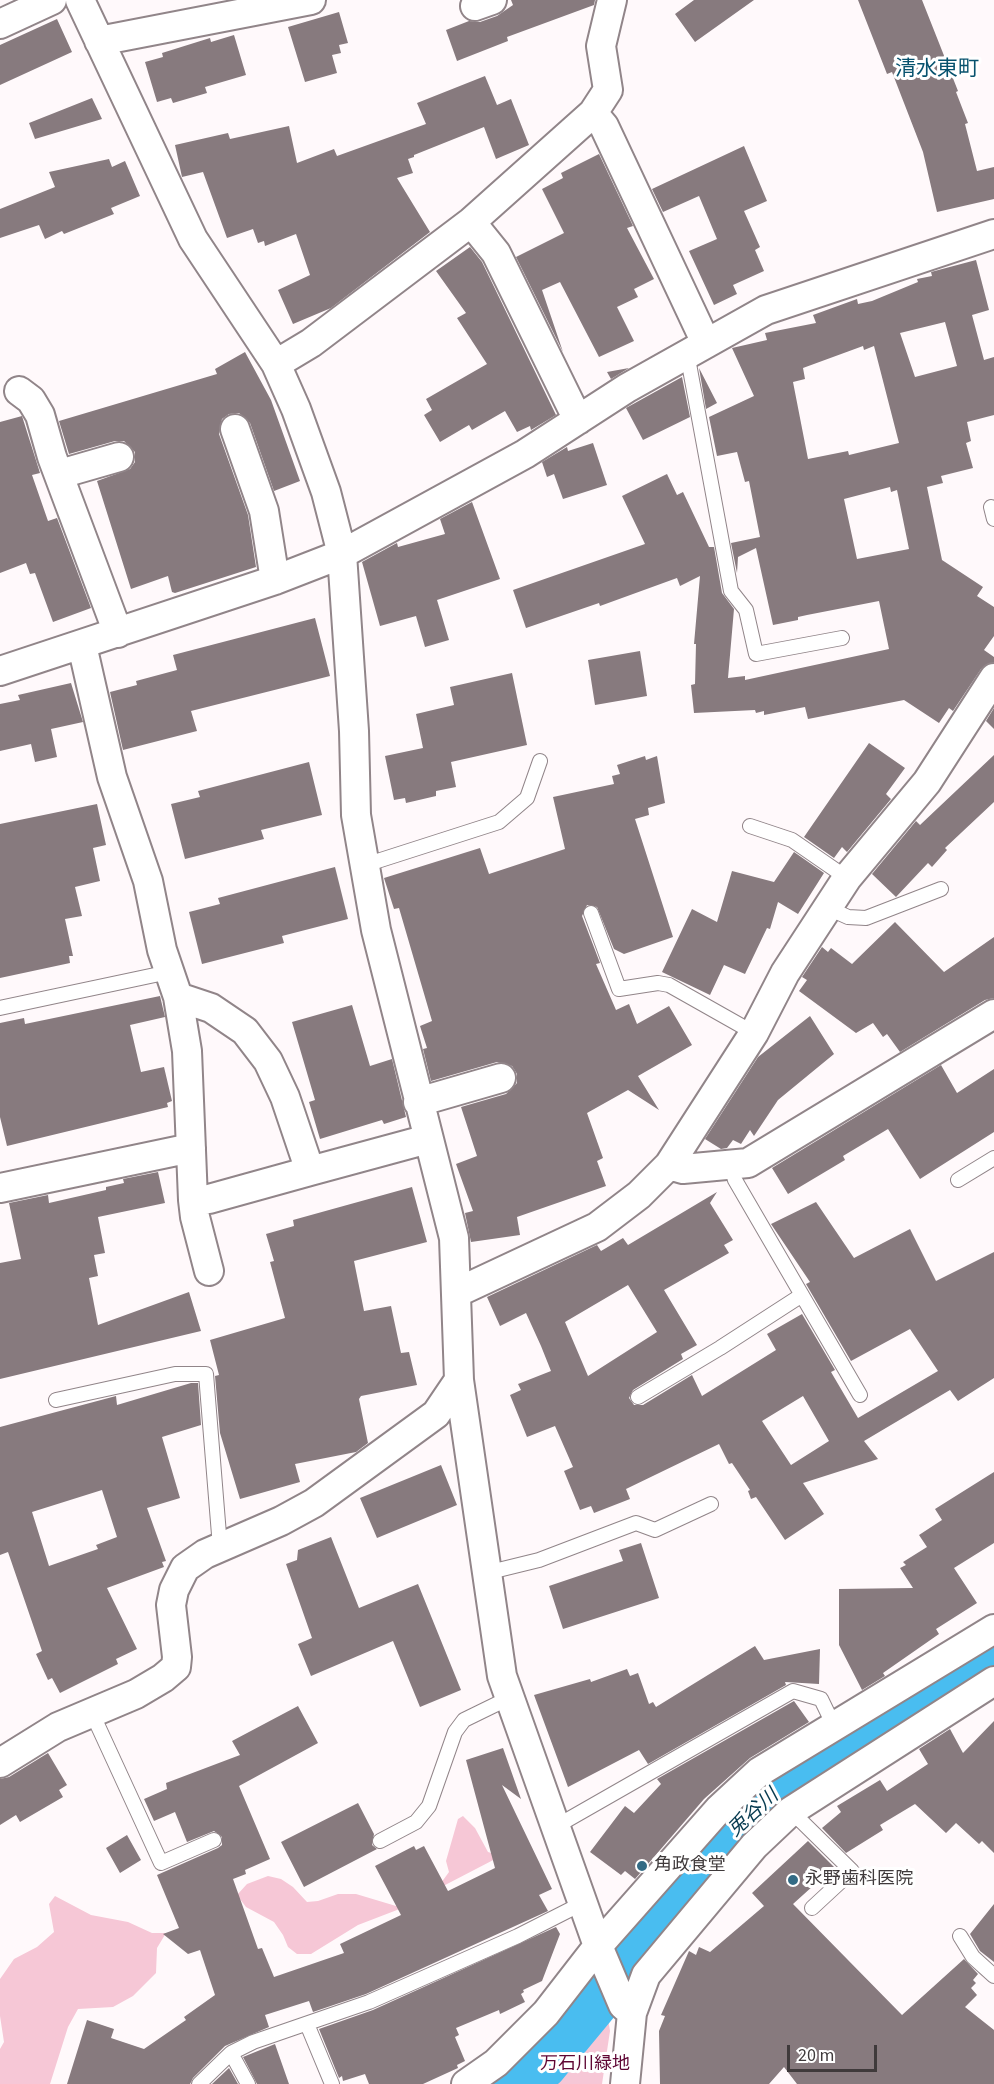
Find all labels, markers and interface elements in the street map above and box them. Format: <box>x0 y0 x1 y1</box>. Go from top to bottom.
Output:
district label: 清水東町 <box>895 57 979 83</box>
water label: 兎谷川 <box>724 1785 784 1843</box>
place label: 角政食堂 <box>654 1855 726 1877</box>
marker: 角政食堂 <box>635 1859 649 1873</box>
place label: 永野歯科医院 <box>805 1869 913 1891</box>
marker: 永野歯科医院 <box>786 1873 800 1887</box>
scale bar <box>790 2033 880 2071</box>
text: 20 m <box>798 2043 834 2068</box>
park label: 万石川緑地 <box>540 2054 630 2076</box>

